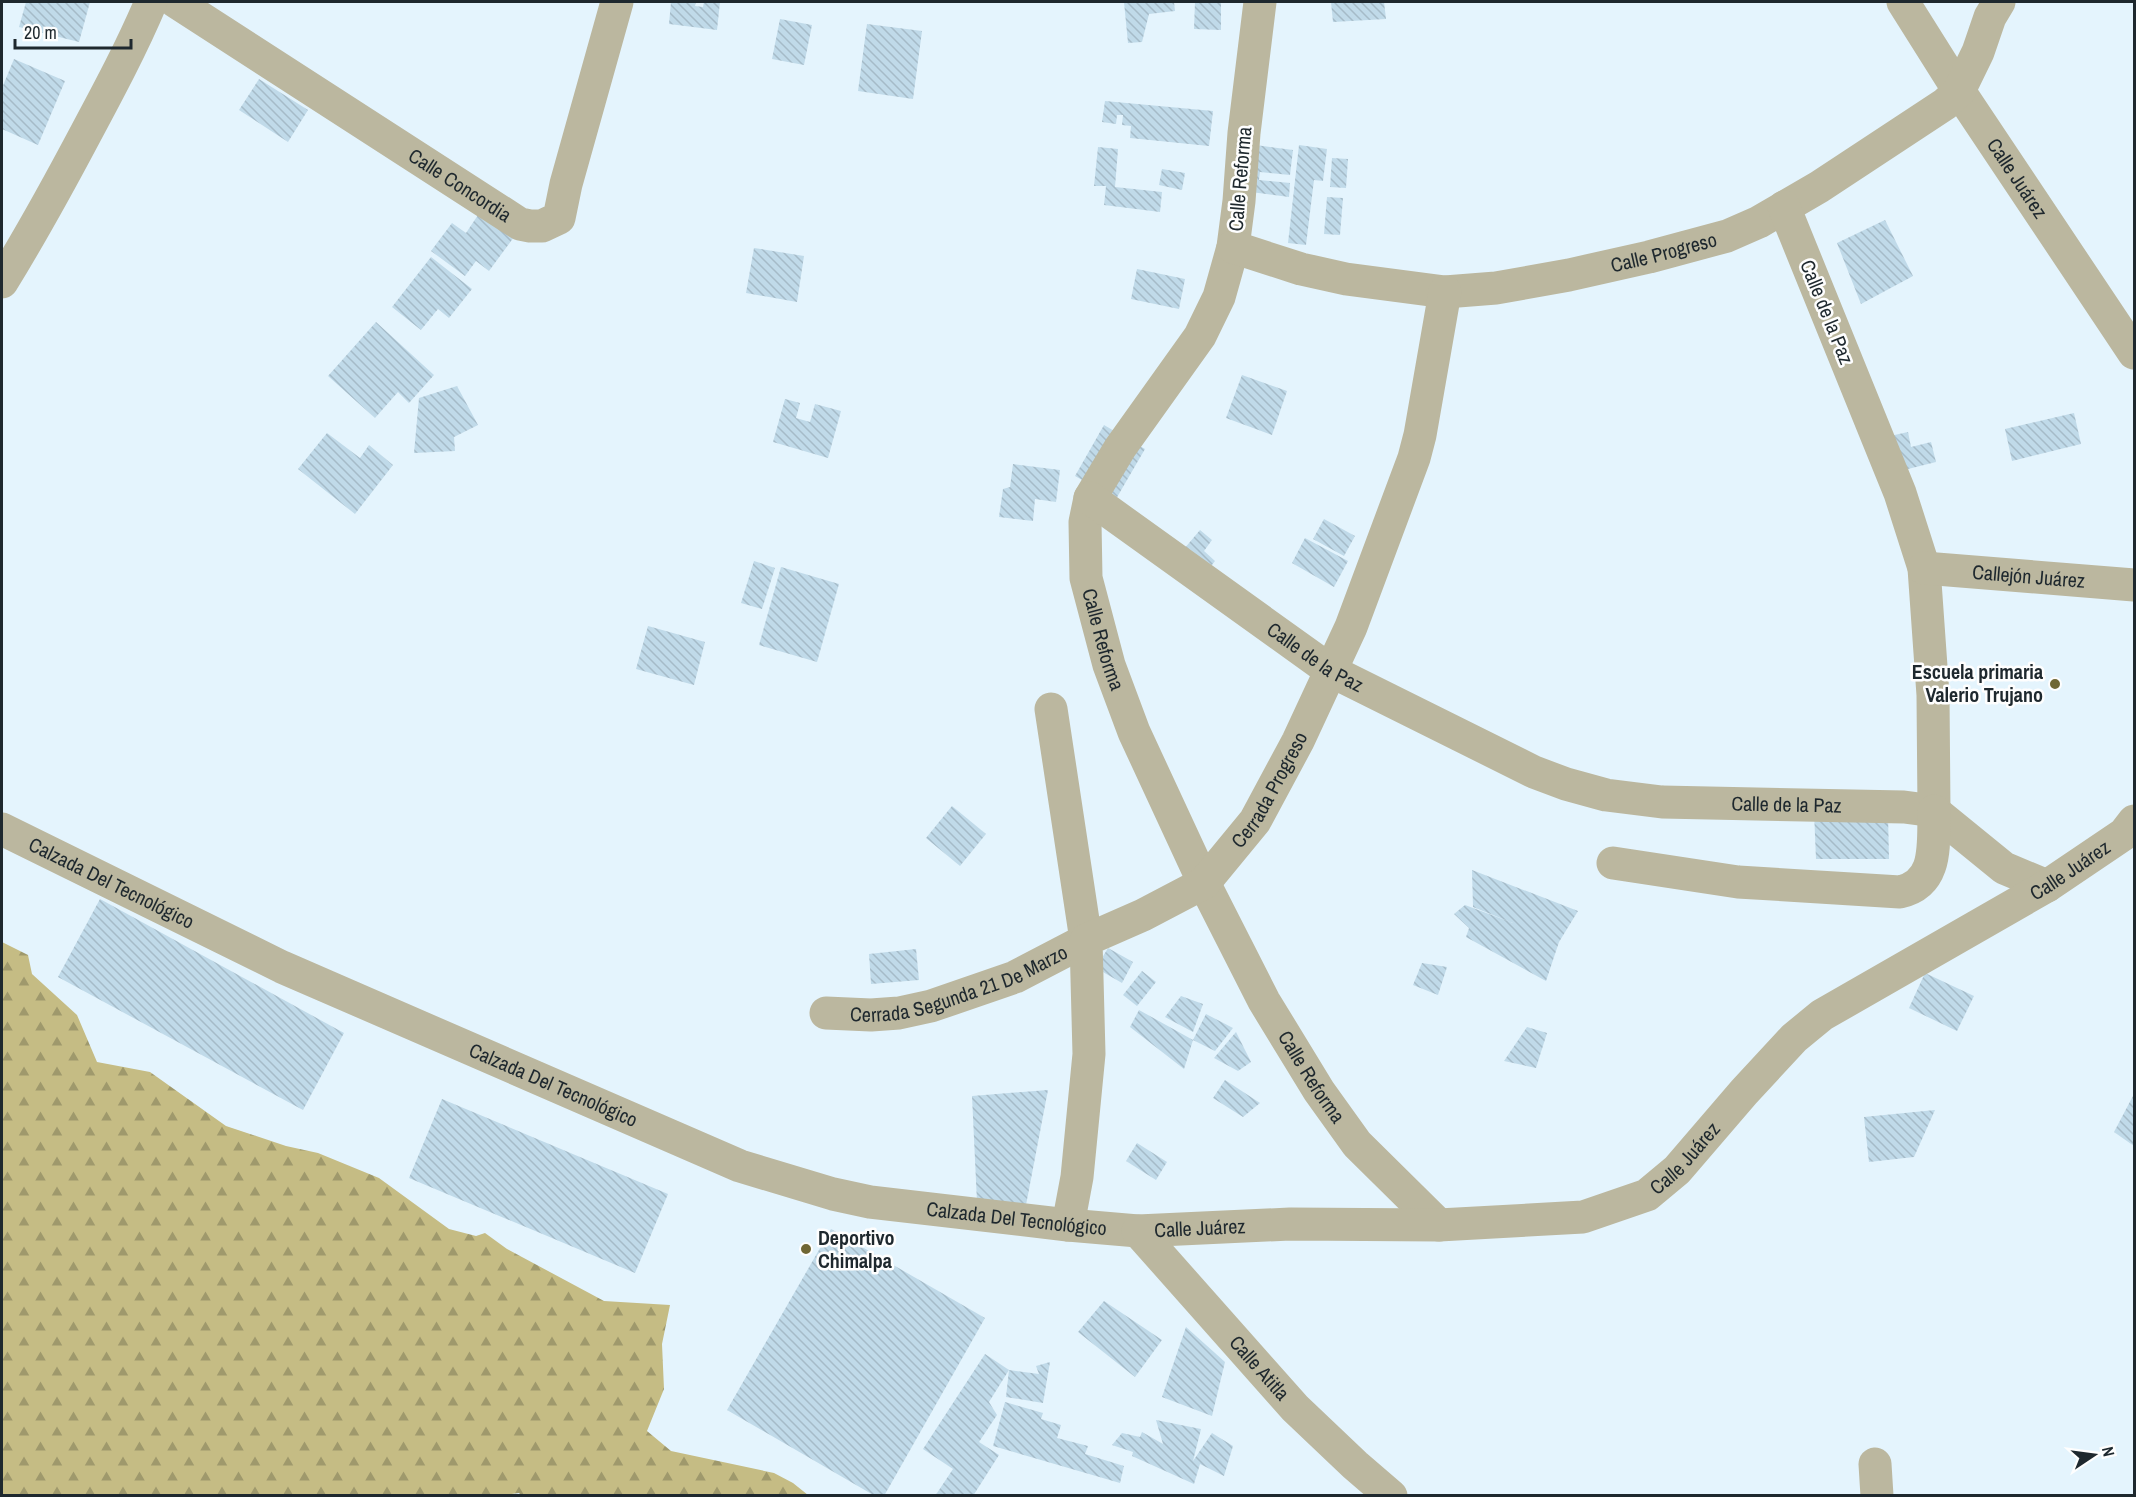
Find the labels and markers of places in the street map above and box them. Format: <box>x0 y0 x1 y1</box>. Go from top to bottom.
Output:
place label: Escuela primaria Valerio Trujano <box>1912 658 2043 708</box>
marker: Escuela primaria Valerio Trujano <box>2048 677 2062 691</box>
place label: Deportivo Chimalpa <box>818 1224 895 1274</box>
marker: Deportivo Chimalpa <box>799 1242 813 1256</box>

